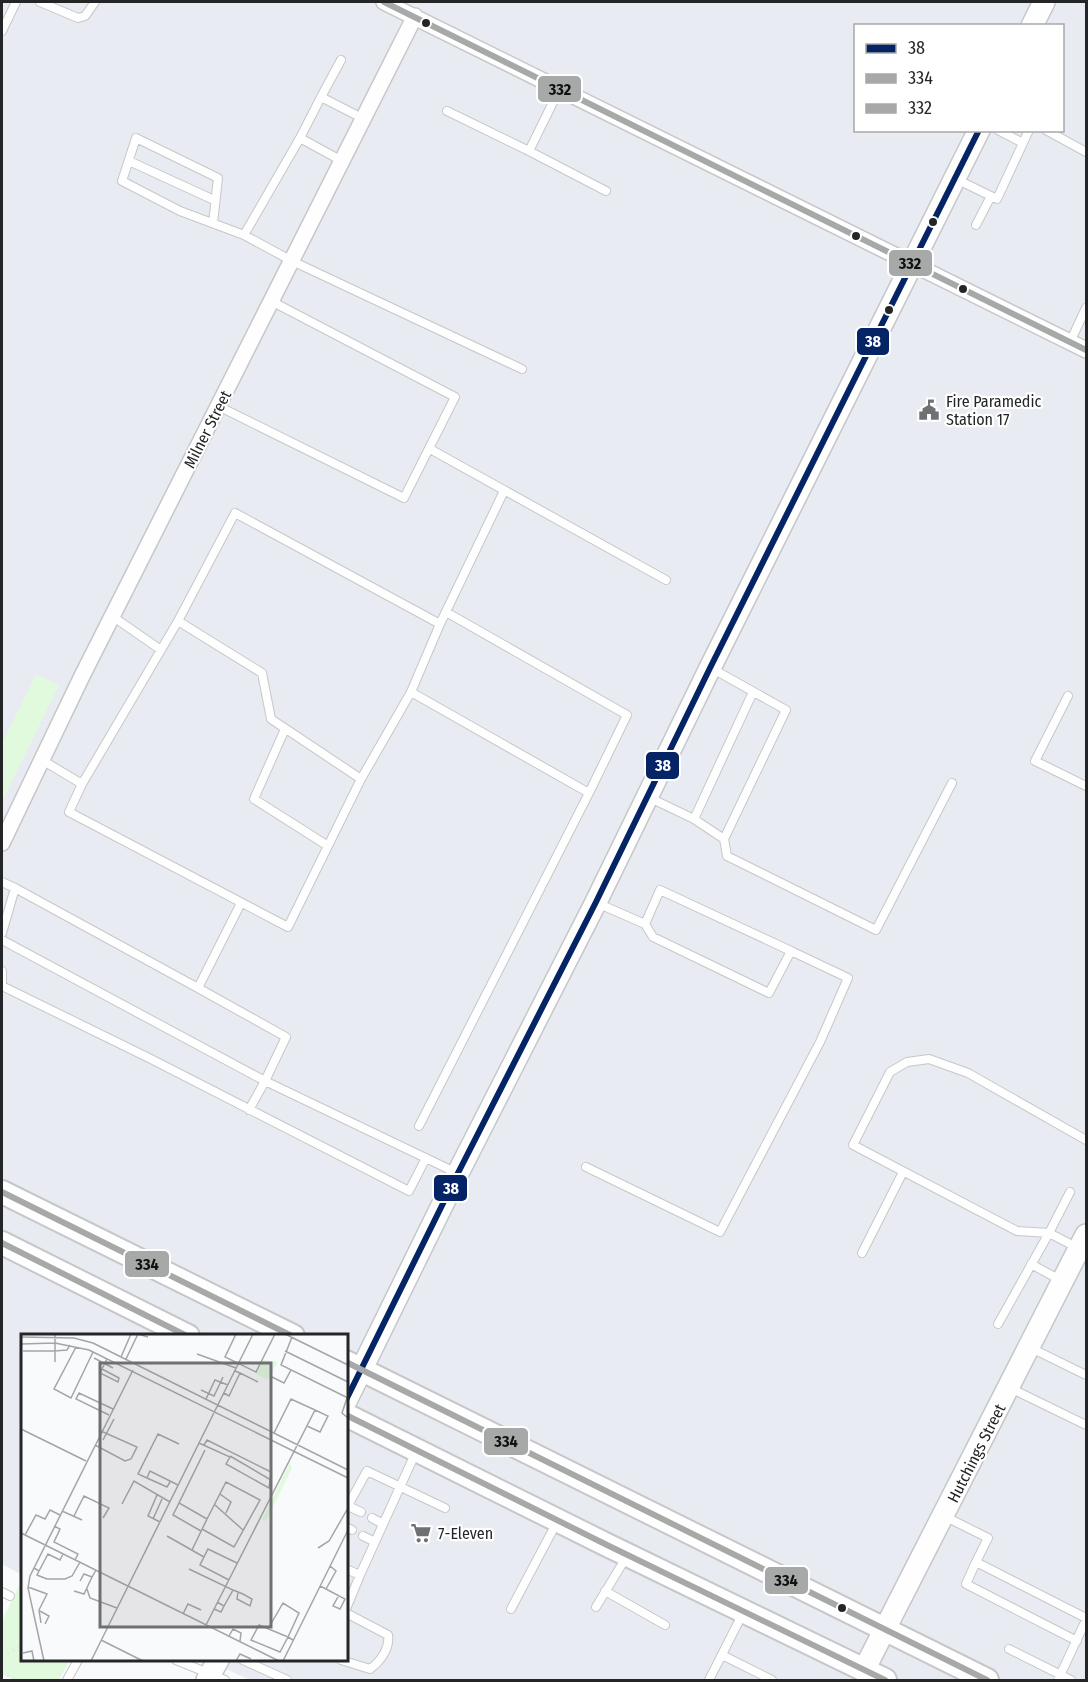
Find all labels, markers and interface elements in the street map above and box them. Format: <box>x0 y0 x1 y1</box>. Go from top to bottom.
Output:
unlabelled marker <box>420 17 432 29</box>
legend <box>854 24 1064 132</box>
text: 38 <box>908 37 925 59</box>
text: 334 <box>908 67 933 89</box>
line badge: 332 <box>537 75 582 103</box>
text: 332 <box>548 80 572 99</box>
text: 332 <box>908 97 932 119</box>
unlabelled marker <box>927 216 939 228</box>
unlabelled marker <box>850 230 862 242</box>
line badge: 332 <box>888 249 933 277</box>
text: 332 <box>898 254 922 273</box>
unlabelled marker <box>957 283 969 295</box>
unlabelled marker <box>883 304 895 316</box>
line badge: 38 <box>856 327 890 356</box>
text: 38 <box>864 332 882 351</box>
street label: Milner Street <box>180 387 235 471</box>
place label: Fire Paramedic Station 17 <box>946 392 1041 429</box>
public building icon: Fire Paramedic Station 17 <box>917 398 941 422</box>
line badge: 38 <box>645 751 680 780</box>
text: 38 <box>654 756 672 775</box>
line badge: 38 <box>433 1174 468 1202</box>
text: 38 <box>442 1179 460 1198</box>
line badge: 334 <box>124 1250 170 1278</box>
text: 334 <box>134 1255 159 1274</box>
inset map <box>21 1334 348 1661</box>
street label: Hutchings Street <box>943 1400 1010 1506</box>
line badge: 334 <box>483 1427 529 1456</box>
text: 334 <box>493 1432 518 1451</box>
supermarket icon: 7-Eleven <box>409 1521 433 1545</box>
place label: 7-Eleven <box>438 1524 493 1543</box>
line badge: 334 <box>764 1566 809 1595</box>
text: 334 <box>773 1571 798 1590</box>
unlabelled marker <box>836 1602 848 1614</box>

